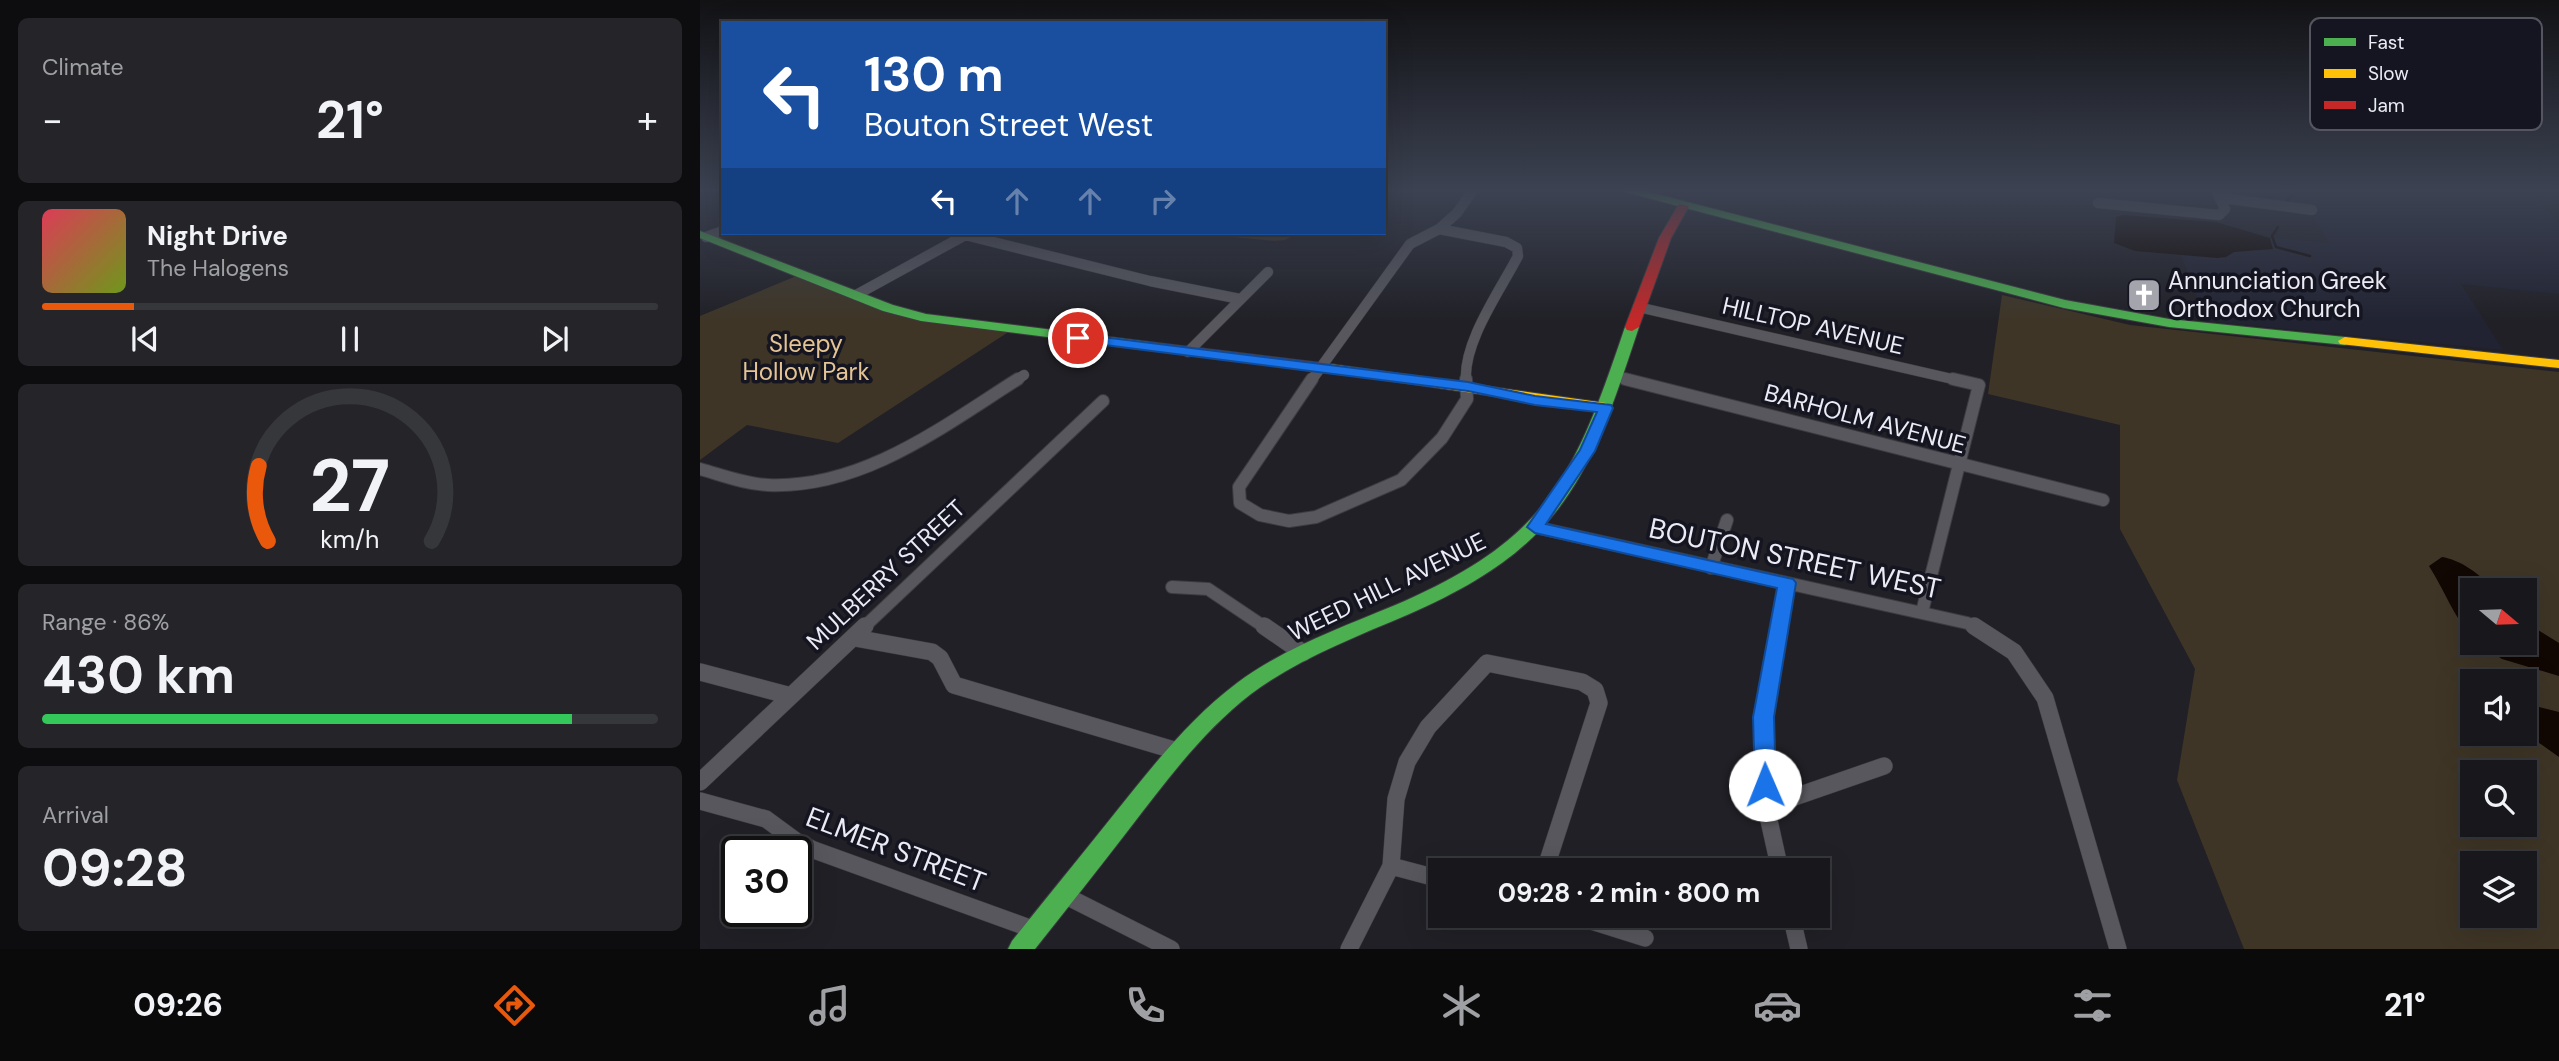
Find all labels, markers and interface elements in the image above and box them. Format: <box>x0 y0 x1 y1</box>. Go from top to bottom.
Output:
legend <box>2310 18 2542 130</box>
text: Fast <box>2368 30 2404 55</box>
text: 130 m <box>864 42 1004 106</box>
icon: left <box>749 49 840 140</box>
text: Climate <box>42 52 124 82</box>
text: Slow <box>2368 61 2409 86</box>
text: 21° <box>316 86 384 154</box>
text: Jam <box>2368 93 2405 118</box>
text: − <box>42 95 63 145</box>
text: + <box>637 95 658 145</box>
text: Bouton Street West <box>864 104 1153 146</box>
icon: left <box>925 182 963 220</box>
icon: ahead <box>998 182 1036 220</box>
icon: ahead <box>1071 182 1109 220</box>
icon: right <box>1144 182 1182 220</box>
text: Night Drive <box>147 219 288 253</box>
text: The Halogens <box>147 253 289 283</box>
place label: Annunciation Greek Orthodox Church <box>2168 265 2387 324</box>
church icon: Annunciation Greek Orthodox Church <box>2125 276 2163 314</box>
street label: HILLTOP AVENUE <box>1719 290 1907 361</box>
pin <box>1048 308 1108 368</box>
icon: arrive <box>1059 319 1097 357</box>
icon: previous <box>126 320 164 358</box>
icon: pause <box>331 320 369 358</box>
icon: next <box>536 320 574 358</box>
park label: Sleepy Hollow Park <box>742 328 870 387</box>
street label: BARHOLM AVENUE <box>1761 377 1969 460</box>
text: 27 <box>310 439 390 534</box>
street label: MULBERRY STREET <box>800 493 972 656</box>
street label: BOUTON STREET WEST <box>1646 509 1944 607</box>
text: km/h <box>320 522 380 555</box>
street label: WEED HILL AVENUE <box>1283 525 1491 648</box>
north arrow <box>2460 578 2538 654</box>
map controls <box>2460 578 2537 928</box>
text: Range · 86% <box>42 607 169 637</box>
text: 430 km <box>42 641 235 709</box>
button: sound <box>2460 669 2537 746</box>
position arrow <box>1728 748 1802 822</box>
button: search <box>2460 760 2537 837</box>
street label: ELMER STREET <box>801 798 991 901</box>
text: Arrival <box>42 800 109 830</box>
text: 09:28 <box>42 834 187 902</box>
speed limit sign: 30 <box>721 836 812 927</box>
button: layers <box>2460 851 2537 928</box>
text: 09:28 · 2 min · 800 m <box>1498 876 1760 910</box>
icon: directions <box>490 981 539 1030</box>
icon: music <box>805 981 854 1030</box>
icon: phone <box>1121 981 1170 1030</box>
icon: climate <box>1437 981 1486 1030</box>
icon: car <box>1753 981 1802 1030</box>
icon: filters <box>2068 981 2117 1030</box>
text: 09:26 <box>133 984 223 1026</box>
text: 21° <box>2384 984 2426 1026</box>

